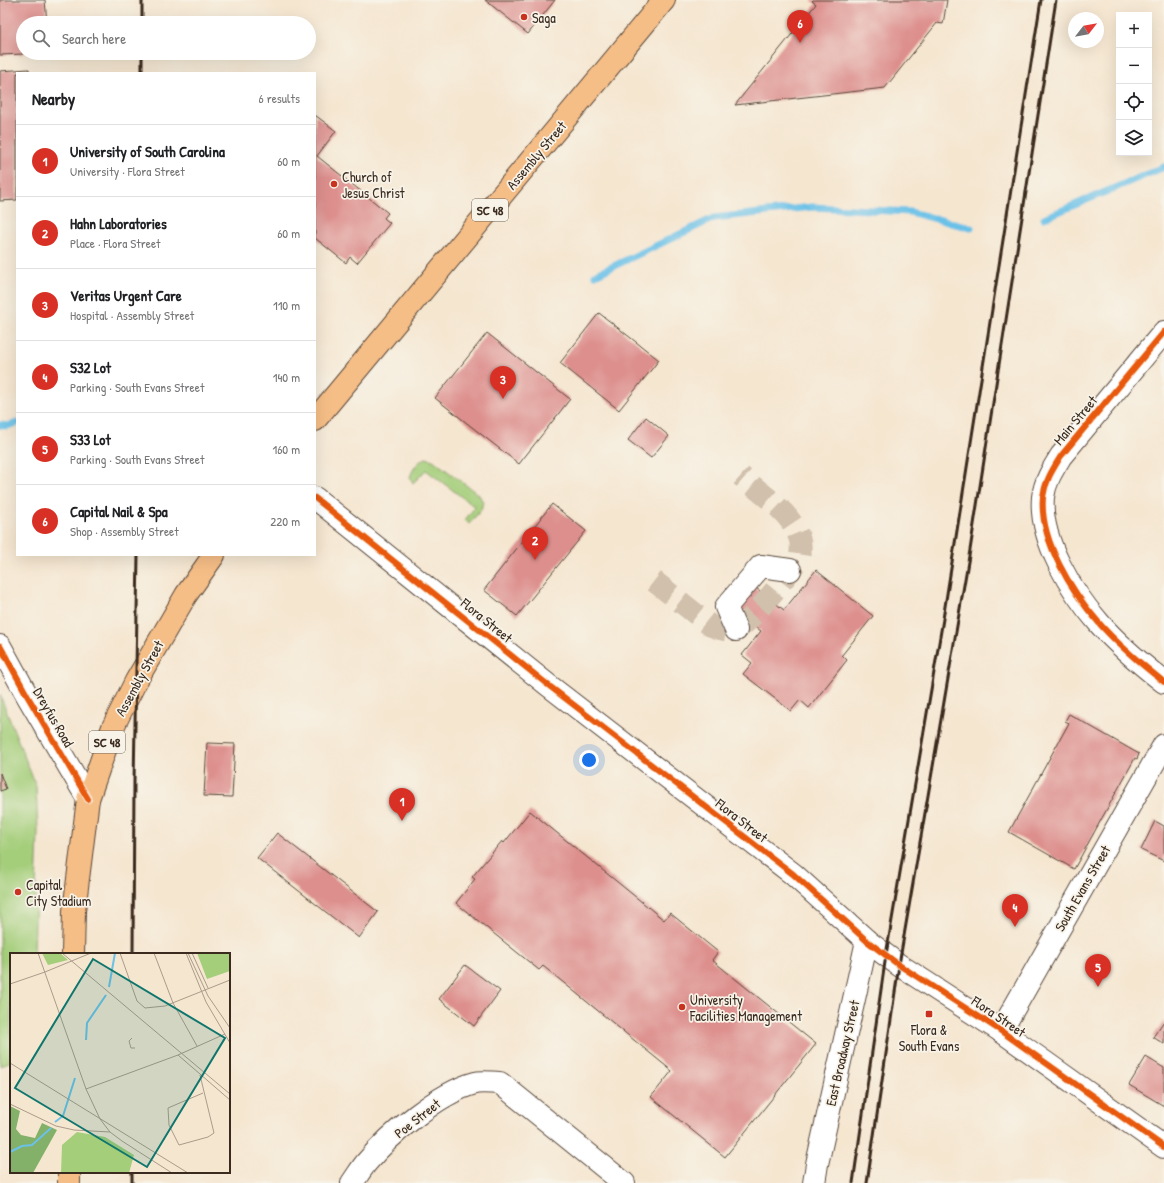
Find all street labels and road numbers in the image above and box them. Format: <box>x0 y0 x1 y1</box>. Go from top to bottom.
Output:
street label: Assembly Street <box>502 117 571 194</box>
road number: SC 48 <box>472 199 508 221</box>
street label: Main Street <box>1049 391 1101 449</box>
street label: Flora Street <box>456 593 517 647</box>
street label: Assembly Street <box>110 637 169 720</box>
street label: Dreyfus Road <box>28 684 79 751</box>
road number: SC 48 <box>89 731 125 753</box>
street label: Flora Street <box>711 793 772 846</box>
street label: South Evans Street <box>1050 841 1114 934</box>
street label: Flora Street <box>967 990 1030 1041</box>
street label: East Broadway Street <box>821 998 864 1108</box>
street label: Poe Street <box>390 1094 444 1142</box>

